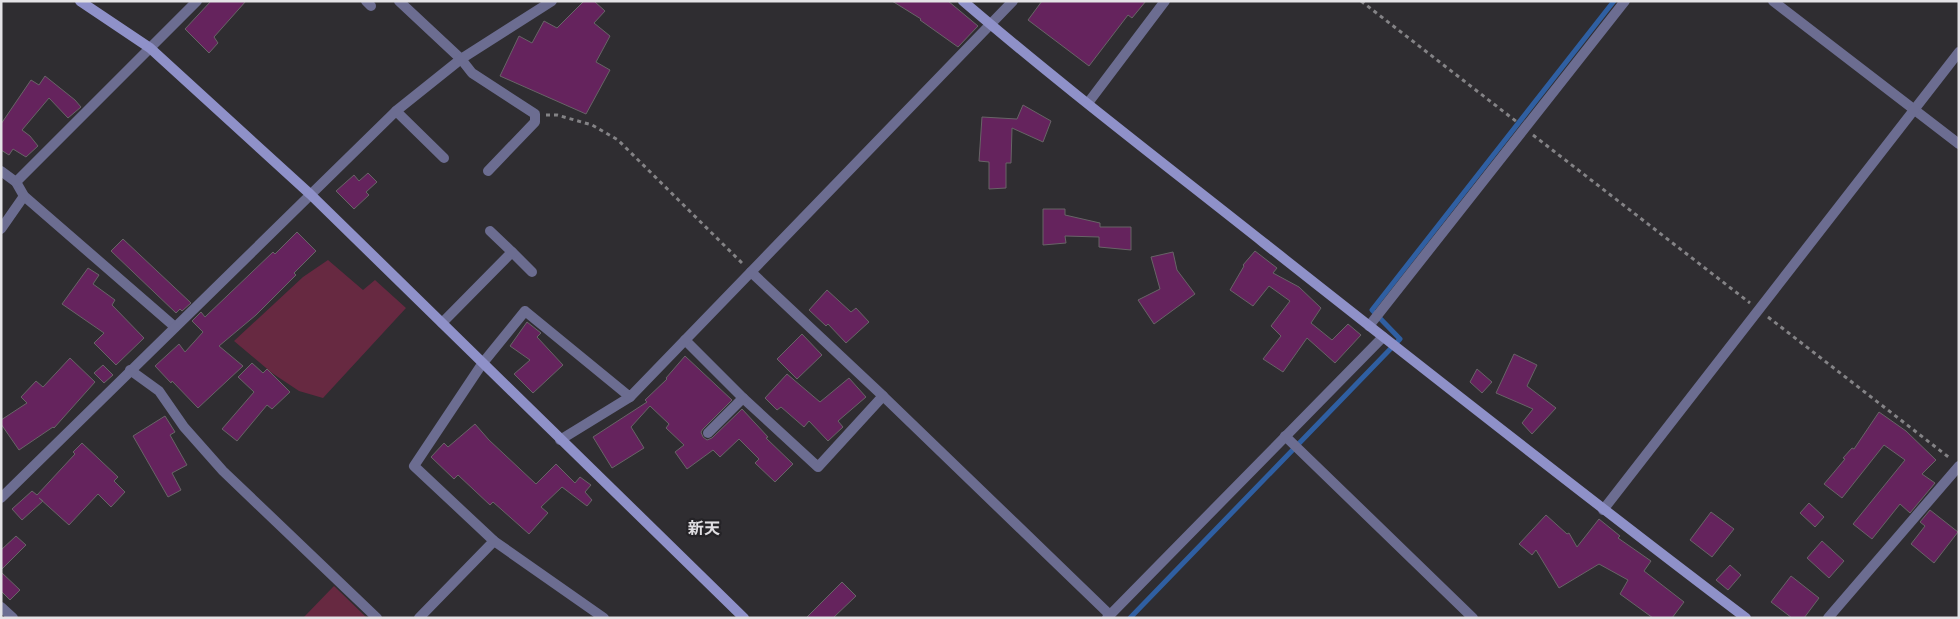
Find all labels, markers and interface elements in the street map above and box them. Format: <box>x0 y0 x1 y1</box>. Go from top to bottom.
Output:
district label: 新天 <box>688 519 720 538</box>

